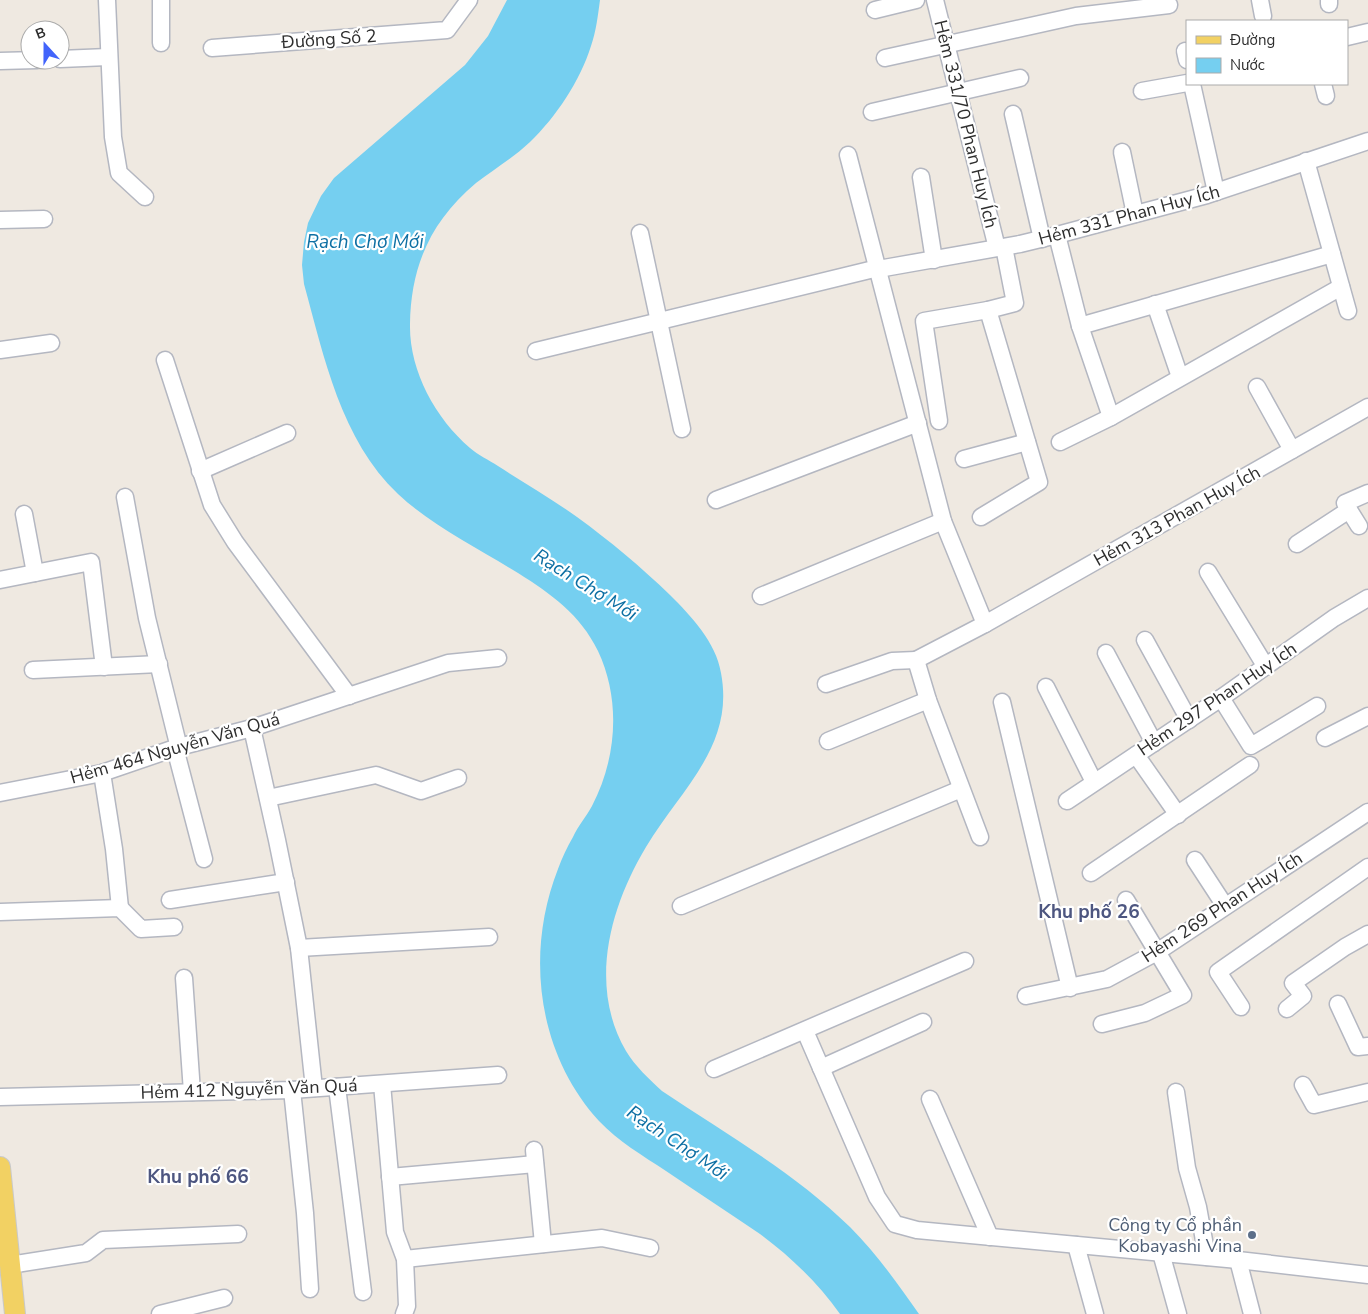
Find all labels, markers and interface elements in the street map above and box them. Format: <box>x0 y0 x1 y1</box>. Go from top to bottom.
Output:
street label: Hẻm 331/70 Phan Huy Ích <box>928 17 1004 231</box>
north arrow <box>20 20 70 70</box>
legend <box>1186 20 1348 85</box>
text: B <box>33 23 48 44</box>
street label: Đường Số 2 <box>280 24 377 54</box>
text: Đường <box>1229 30 1275 50</box>
text: Nước <box>1230 55 1265 75</box>
street label: Hẻm 331 Phan Huy Ích <box>1035 179 1223 251</box>
water label: Rạch Chợ Mới <box>306 229 424 255</box>
street label: Hẻm 313 Phan Huy Ích <box>1089 460 1265 572</box>
water label: Rạch Chợ Mới <box>529 543 643 627</box>
street label: Hẻm 297 Phan Huy Ích <box>1133 637 1301 761</box>
street label: Hẻm 464 Nguyễn Văn Quá <box>67 707 283 789</box>
street label: Hẻm 269 Phan Huy Ích <box>1137 846 1307 968</box>
district label: Khu phố 26 <box>1038 899 1140 925</box>
street label: Hẻm 412 Nguyễn Văn Quá <box>140 1073 358 1105</box>
water label: Rạch Chợ Mới <box>621 1099 734 1187</box>
district label: Khu phố 66 <box>147 1164 249 1190</box>
place label: Công ty Cổ phần Kobayashi Vina <box>1108 1213 1242 1258</box>
marker: Công ty Cổ phần Kobayashi Vina <box>1246 1229 1258 1241</box>

